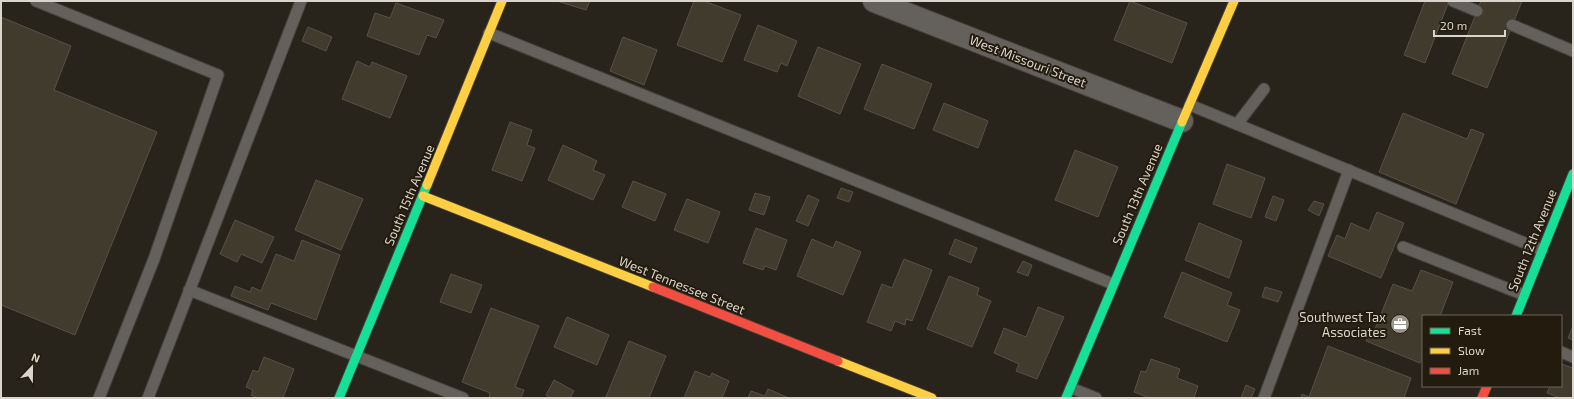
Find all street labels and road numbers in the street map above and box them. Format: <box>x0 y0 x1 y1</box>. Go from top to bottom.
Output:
street label: West Missouri Street <box>967 31 1089 91</box>
street label: South 13th Avenue <box>1108 141 1166 247</box>
street label: South 15th Avenue <box>380 142 438 248</box>
street label: South 12th Avenue <box>1504 187 1560 293</box>
street label: West Tennessee Street <box>617 252 747 318</box>

